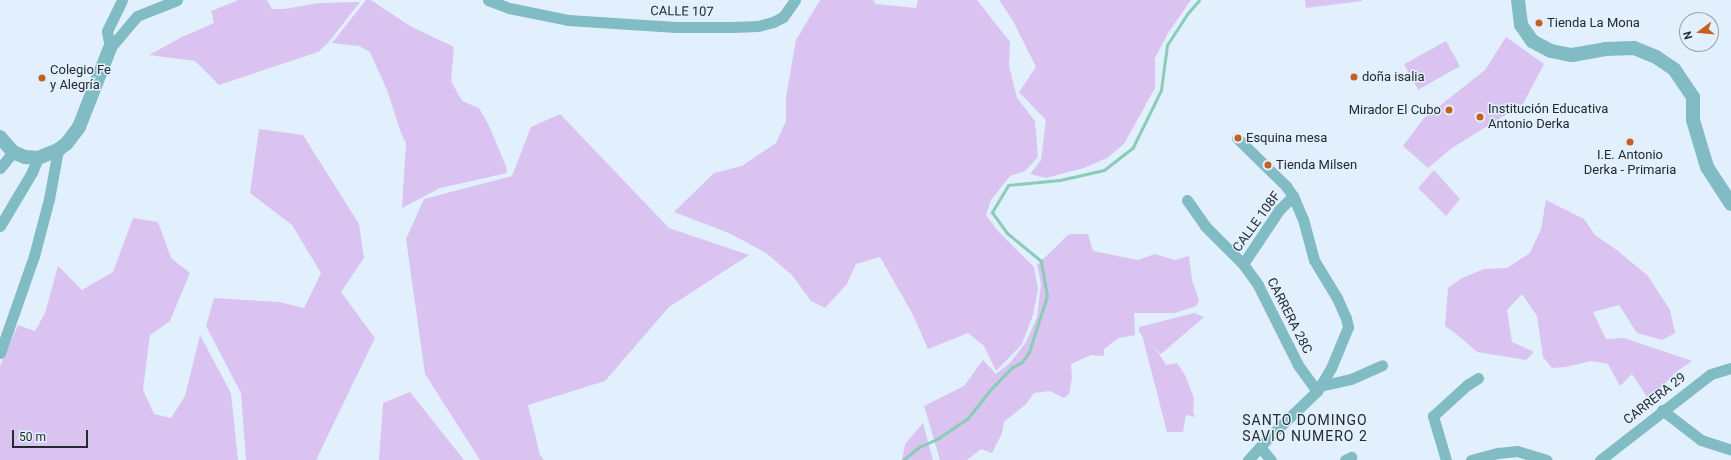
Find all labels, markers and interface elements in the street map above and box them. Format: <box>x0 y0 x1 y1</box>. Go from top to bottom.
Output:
street label: CALLE 107 <box>650 4 714 20</box>
north arrow <box>1679 12 1719 52</box>
place label: Tienda La Mona <box>1547 15 1640 31</box>
marker: Tienda La Mona <box>1534 18 1544 28</box>
text: N <box>1681 30 1695 41</box>
place label: Colegio Fe y Alegría <box>50 63 111 94</box>
place label: doña isalia <box>1362 69 1425 85</box>
marker: doña isalia <box>1349 72 1359 82</box>
marker: Colegio Fe y Alegría <box>37 73 47 83</box>
place label: Mirador El Cubo <box>1349 102 1441 118</box>
place label: Institución Educativa Antonio Derka <box>1488 102 1608 133</box>
marker: Mirador El Cubo <box>1444 105 1454 115</box>
marker: Institución Educativa Antonio Derka <box>1475 112 1485 122</box>
place label: Esquina mesa <box>1246 130 1327 146</box>
marker: Esquina mesa <box>1233 133 1243 143</box>
marker: I.E. Antonio Derka - Primaria <box>1625 137 1635 147</box>
place label: I.E. Antonio Derka - Primaria <box>1584 148 1676 179</box>
place label: Tienda Milsen <box>1276 157 1357 173</box>
marker: Tienda Milsen <box>1263 160 1273 170</box>
street label: CALLE 108F <box>1230 189 1284 255</box>
street label: CARRERA 28C <box>1263 275 1315 357</box>
street label: CARRERA 29 <box>1621 370 1689 428</box>
district label: SANTO DOMINGO SAVIO NUMERO 2 <box>1242 412 1368 444</box>
scale bar <box>14 422 90 448</box>
text: 50 m <box>19 430 46 444</box>

